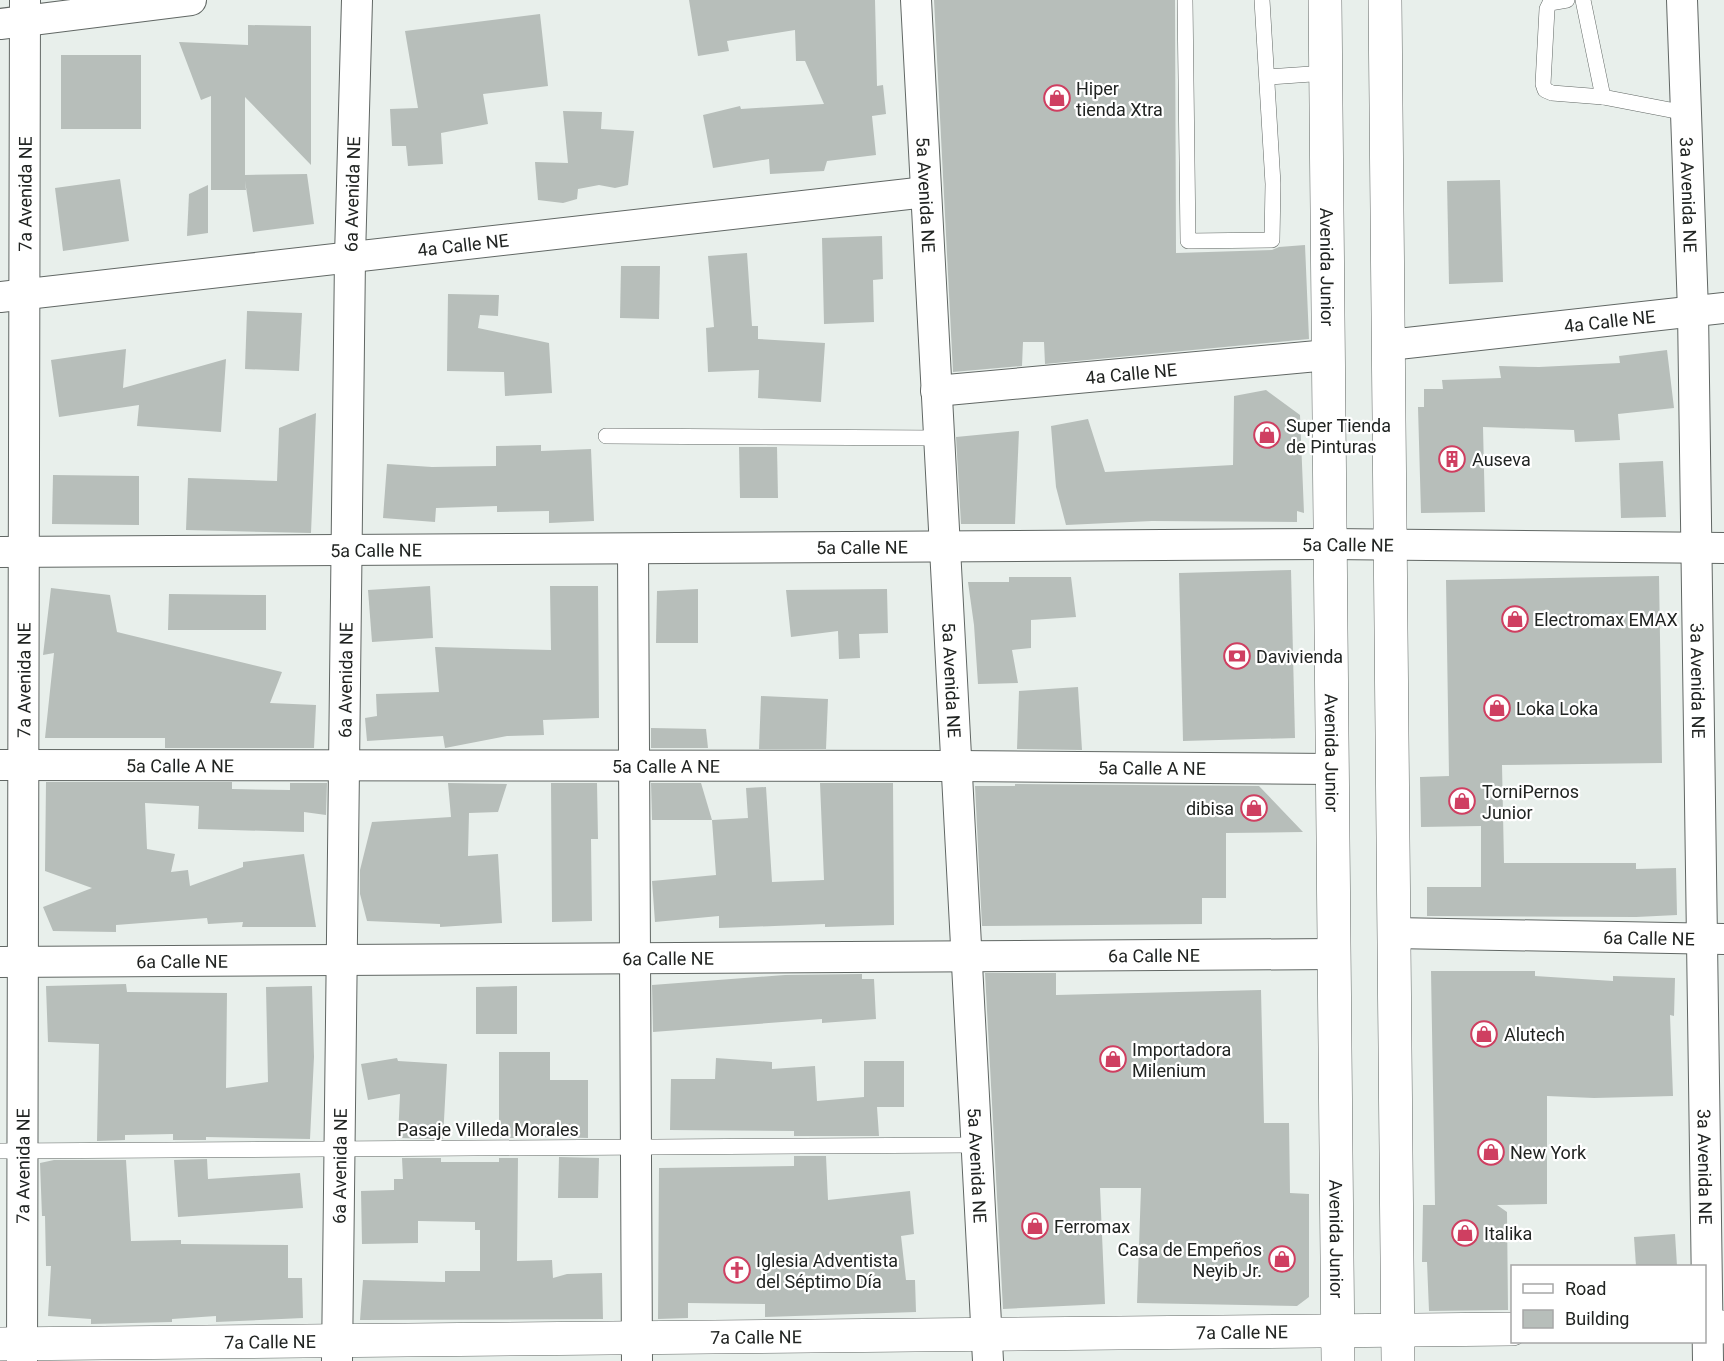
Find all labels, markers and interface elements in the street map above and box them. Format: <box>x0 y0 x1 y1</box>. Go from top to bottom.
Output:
place label: Hiper tienda Xtra <box>1076 78 1163 120</box>
shop icon: Hiper tienda Xtra <box>1042 83 1072 113</box>
street label: 7a Avenida NE <box>14 136 35 252</box>
street label: 6a Avenida NE <box>340 136 364 252</box>
street label: 5a Avenida NE <box>913 136 940 253</box>
street label: 3a Avenida NE <box>1676 137 1701 253</box>
street label: Avenida Junior <box>1316 207 1339 326</box>
street label: 4a Calle NE <box>416 229 510 260</box>
street label: 4a Calle NE <box>1563 305 1656 336</box>
street label: 4a Calle NE <box>1085 358 1178 388</box>
place label: Super Tienda de Pinturas <box>1286 415 1391 457</box>
shop icon: Super Tienda de Pinturas <box>1252 420 1282 450</box>
building icon: Auseva <box>1437 444 1467 474</box>
place label: Auseva <box>1472 449 1531 470</box>
street label: 5a Calle NE <box>1302 533 1394 555</box>
street label: 5a Calle NE <box>816 536 908 558</box>
street label: 5a Calle NE <box>330 539 422 561</box>
shop icon: Electromax EMAX <box>1500 604 1530 634</box>
place label: Electromax EMAX <box>1534 609 1678 630</box>
street label: 7a Avenida NE <box>13 622 34 738</box>
street label: 6a Avenida NE <box>334 622 356 738</box>
street label: 5a Avenida NE <box>938 622 966 738</box>
street label: 3a Avenida NE <box>1687 623 1710 739</box>
bank icon: Davivienda <box>1222 641 1252 671</box>
place label: Davivienda <box>1256 646 1343 667</box>
street label: Avenida Junior <box>1321 693 1343 812</box>
shop icon: Loka Loka <box>1482 693 1512 723</box>
place label: Loka Loka <box>1516 698 1598 719</box>
street label: 5a Calle A NE <box>126 755 234 776</box>
street label: 5a Calle A NE <box>612 755 720 776</box>
street label: 5a Calle A NE <box>1098 757 1206 778</box>
place label: TorniPernos Junior <box>1482 781 1579 823</box>
shop icon: TorniPernos Junior <box>1447 786 1477 816</box>
shop icon: dibisa <box>1239 793 1269 823</box>
place label: dibisa <box>1186 798 1234 819</box>
street label: 6a Calle NE <box>1603 926 1695 949</box>
street label: 6a Calle NE <box>1108 944 1200 966</box>
street label: 6a Calle NE <box>622 947 714 969</box>
street label: 6a Calle NE <box>136 950 228 972</box>
shop icon: Alutech <box>1469 1019 1499 1049</box>
place label: Alutech <box>1504 1024 1565 1045</box>
place label: Importadora Milenium <box>1132 1039 1231 1081</box>
shop icon: Importadora Milenium <box>1098 1044 1128 1074</box>
street label: 5a Avenida NE <box>964 1107 991 1224</box>
street label: 7a Avenida NE <box>12 1108 33 1224</box>
street label: 6a Avenida NE <box>328 1108 350 1224</box>
street label: 3a Avenida NE <box>1694 1109 1717 1225</box>
street label: Pasaje Villeda Morales <box>397 1119 579 1140</box>
shop icon: New York <box>1476 1137 1506 1167</box>
place label: New York <box>1510 1142 1587 1163</box>
street label: Avenida Junior <box>1326 1179 1348 1298</box>
shop icon: Ferromax <box>1020 1211 1050 1241</box>
place label: Ferromax <box>1054 1216 1130 1237</box>
shop icon: Italika <box>1450 1218 1480 1248</box>
place label: Italika <box>1484 1223 1532 1244</box>
place label: Casa de Empeños Neyib Jr. <box>1118 1239 1262 1281</box>
shop icon: Casa de Empeños Neyib Jr. <box>1267 1244 1297 1274</box>
place label: Iglesia Adventista del Séptimo Día <box>756 1250 898 1292</box>
church icon: Iglesia Adventista del Séptimo Día <box>722 1255 752 1285</box>
legend <box>1511 1265 1706 1343</box>
text: Road <box>1565 1278 1606 1299</box>
text: Building <box>1565 1308 1629 1329</box>
street label: 7a Calle NE <box>1196 1321 1288 1343</box>
street label: 7a Calle NE <box>710 1326 802 1347</box>
street label: 7a Calle NE <box>224 1330 316 1352</box>

